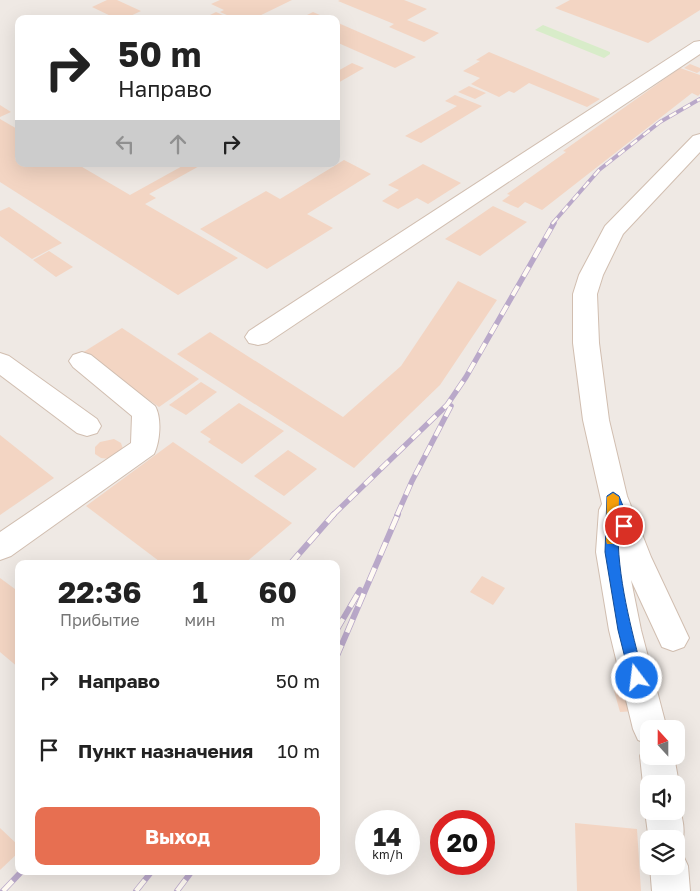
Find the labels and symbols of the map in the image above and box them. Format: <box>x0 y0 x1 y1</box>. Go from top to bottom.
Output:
pin <box>603 505 645 547</box>
position arrow <box>610 651 662 703</box>
north arrow <box>640 720 685 765</box>
speed limit sign: 20 <box>430 810 495 875</box>

